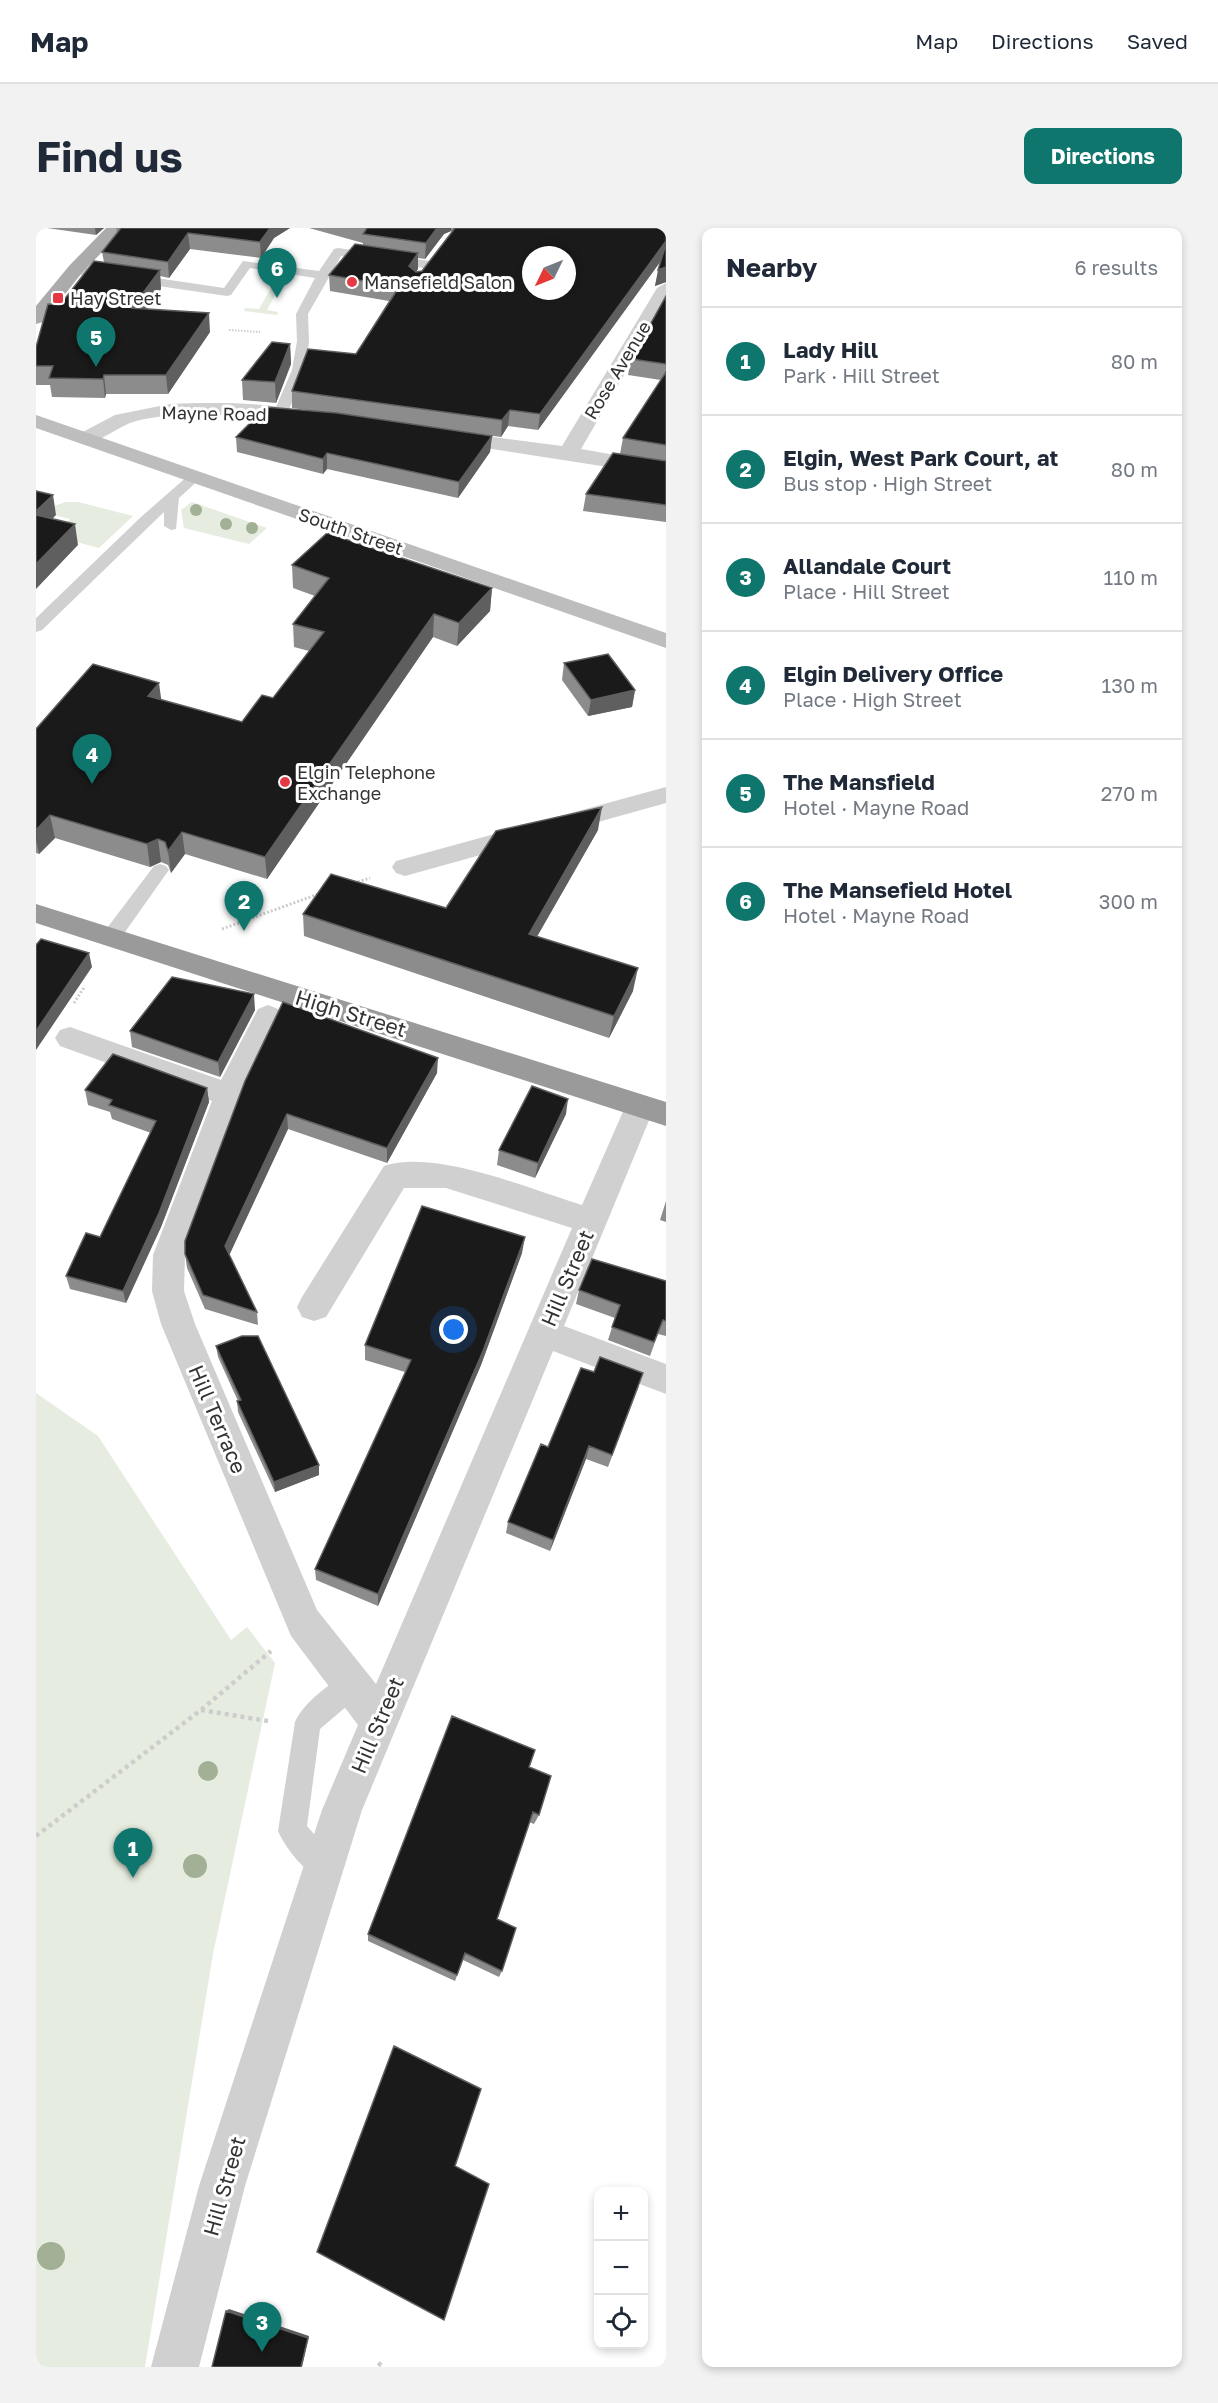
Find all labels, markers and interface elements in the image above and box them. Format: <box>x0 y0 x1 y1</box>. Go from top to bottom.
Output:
text: Map <box>30 25 88 58</box>
text: Map <box>915 28 958 54</box>
text: Directions <box>991 28 1094 54</box>
text: Saved <box>1127 28 1188 54</box>
button: Directions <box>1024 128 1182 184</box>
text: Find us <box>36 131 183 181</box>
north arrow <box>522 246 576 300</box>
pin: 6 <box>258 248 296 298</box>
text: Nearby <box>726 252 817 283</box>
text: 6 results <box>1074 255 1158 279</box>
place label: Mansefield Salon <box>364 271 513 293</box>
marker: Mansefield Salon <box>345 275 359 289</box>
place label: Hay Street <box>70 287 161 309</box>
marker: Hay Street <box>51 291 65 305</box>
street label: Rose Avenue <box>579 317 655 423</box>
pin: 5 <box>76 318 116 367</box>
text: Lady Hill <box>783 336 878 363</box>
text: 1 <box>740 349 751 373</box>
text: 80 m <box>1111 349 1158 373</box>
text: Park · Hill Street <box>783 363 940 387</box>
street label: Mayne Road <box>161 401 267 425</box>
text: Elgin, West Park Court, at <box>783 444 1058 471</box>
text: 2 <box>739 457 752 481</box>
text: 80 m <box>1111 457 1158 481</box>
text: Bus stop · High Street <box>783 471 992 495</box>
street label: South Street <box>296 503 406 559</box>
text: Allandale Court <box>783 552 951 579</box>
text: 3 <box>739 565 752 589</box>
text: 110 m <box>1104 565 1158 589</box>
text: Place · Hill Street <box>783 579 950 603</box>
text: Elgin Delivery Office <box>783 660 1003 687</box>
text: 4 <box>739 673 752 697</box>
text: 130 m <box>1102 673 1158 697</box>
text: Place · High Street <box>783 687 962 711</box>
pin: 4 <box>72 734 112 784</box>
place label: Elgin Telephone Exchange <box>297 761 435 804</box>
text: The Mansfield <box>783 768 935 795</box>
marker: Elgin Telephone Exchange <box>278 775 292 789</box>
text: 5 <box>739 781 752 805</box>
text: 270 m <box>1101 781 1158 805</box>
text: Hotel · Mayne Road <box>783 795 969 819</box>
text: The Mansefield Hotel <box>783 876 1012 903</box>
pin: 2 <box>224 882 264 931</box>
text: 6 <box>739 889 752 913</box>
text: 300 m <box>1099 889 1158 913</box>
text: Hotel · Mayne Road <box>783 903 969 927</box>
street label: High Street <box>292 984 410 1042</box>
street label: Hill Street <box>535 1226 599 1330</box>
your location <box>439 1315 468 1344</box>
street label: Hill Terrace <box>184 1361 252 1477</box>
street label: Hill Street <box>345 1673 409 1777</box>
pin: 1 <box>114 1828 152 1878</box>
street label: Hill Street <box>197 2133 251 2239</box>
map controls <box>594 2187 648 2349</box>
button: + <box>594 2187 648 2241</box>
button: − <box>594 2241 648 2295</box>
button: locate <box>594 2295 648 2349</box>
pin: 3 <box>242 2302 282 2352</box>

